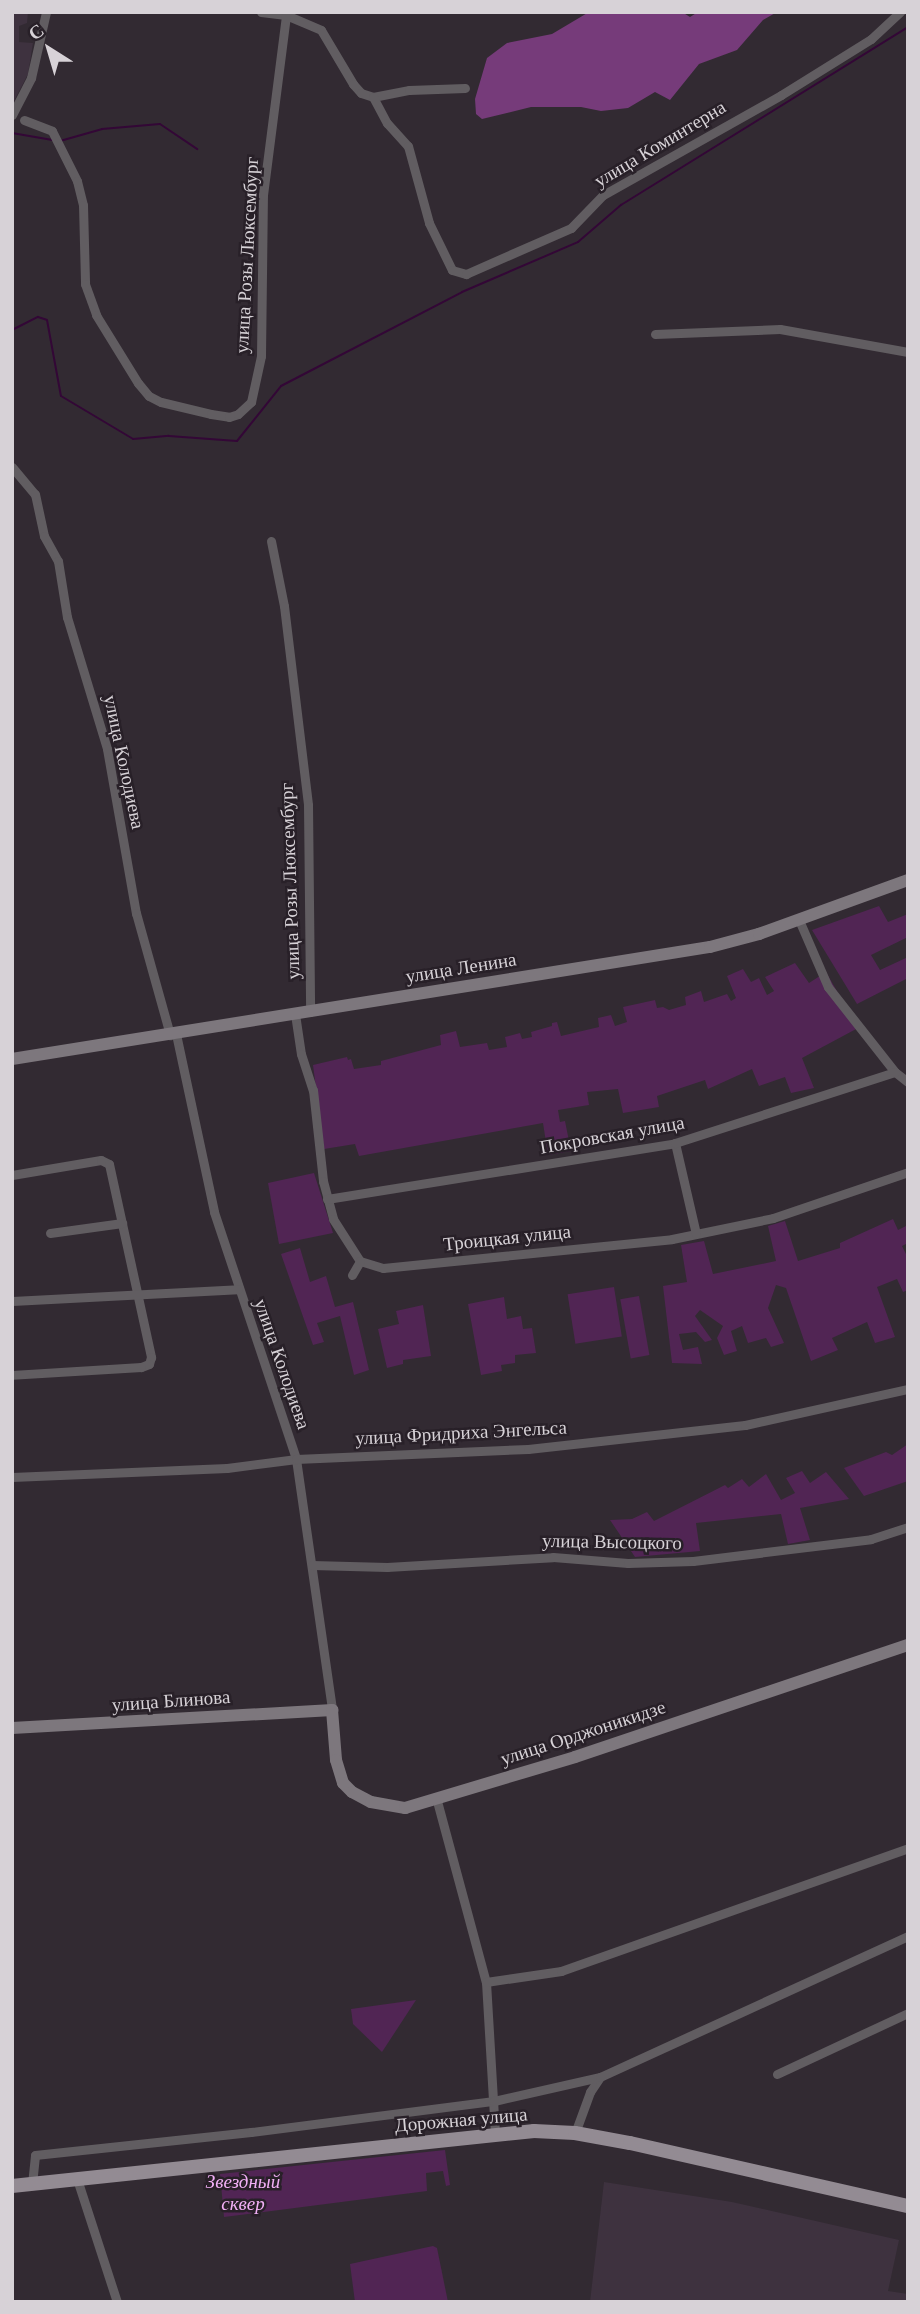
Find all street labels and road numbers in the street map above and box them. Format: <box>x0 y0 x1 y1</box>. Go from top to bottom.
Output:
street label: улица Коминтерна <box>590 96 730 192</box>
street label: улица Розы Люксембург <box>230 156 264 354</box>
street label: улица Колодиева <box>99 693 149 831</box>
street label: улица Розы Люксембург <box>275 782 305 980</box>
street label: улица Ленина <box>404 948 518 988</box>
street label: Покровская улица <box>538 1111 686 1159</box>
street label: Троицкая улица <box>442 1220 572 1256</box>
street label: улица Колодиева <box>249 1296 315 1432</box>
street label: улица Фридриха Энгельса <box>355 1416 567 1450</box>
street label: улица Высоцкого <box>542 1529 682 1555</box>
street label: улица Блинова <box>111 1685 231 1717</box>
street label: улица Орджоникидзе <box>498 1696 668 1770</box>
street label: Дорожная улица <box>394 2103 528 2137</box>

